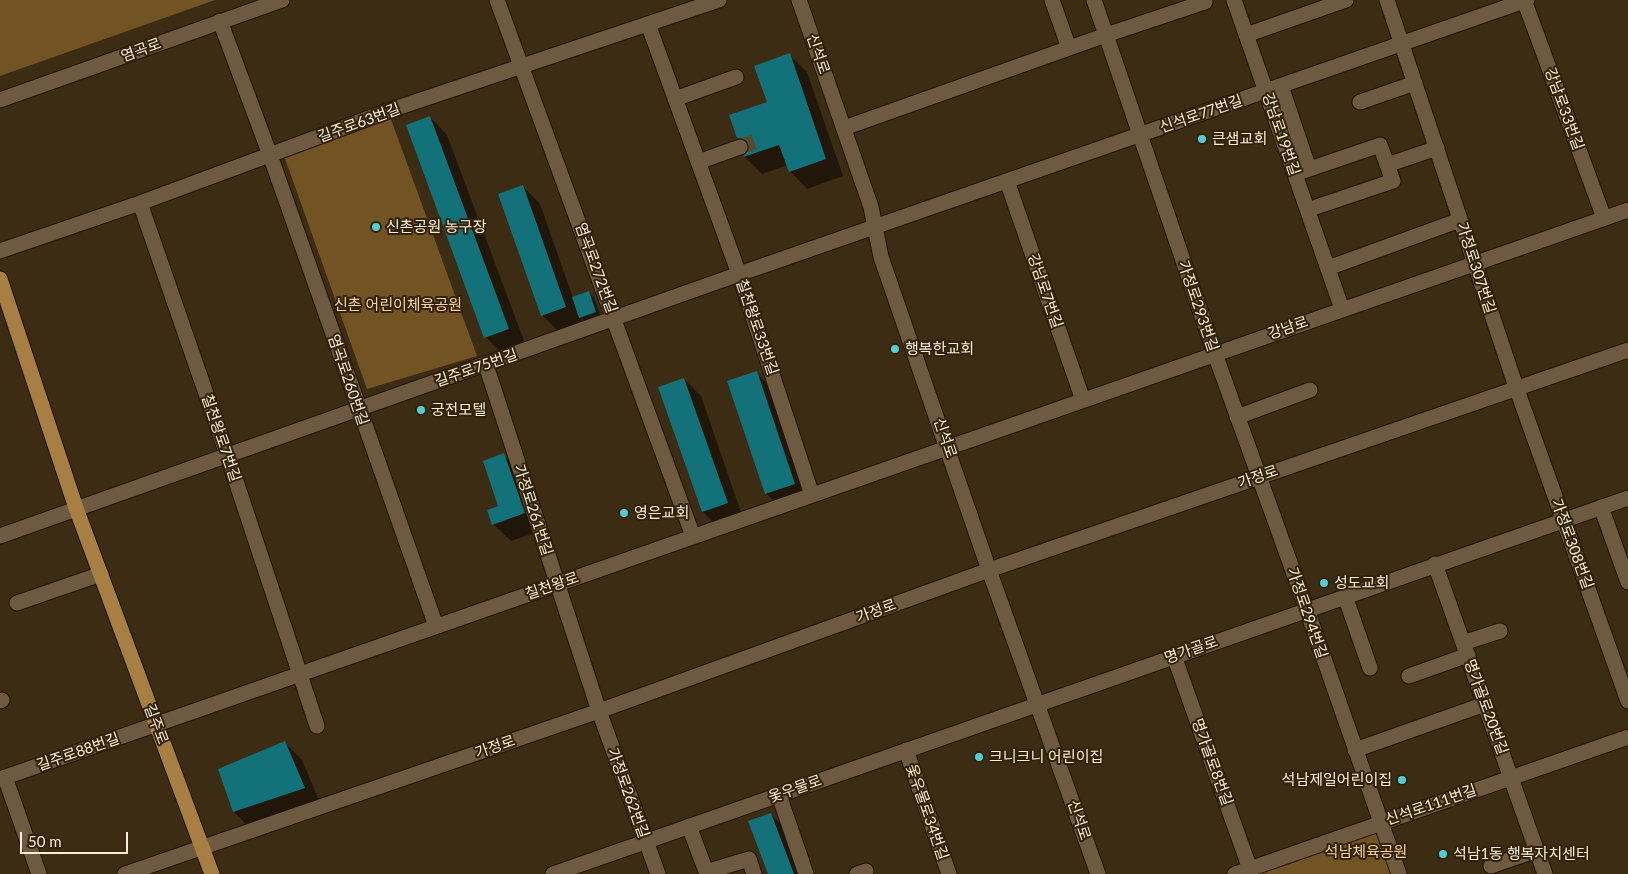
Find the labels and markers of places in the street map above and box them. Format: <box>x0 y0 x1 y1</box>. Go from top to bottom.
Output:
place label: 큰샘교회 <box>1212 130 1267 148</box>
marker: 큰샘교회 <box>1196 133 1208 145</box>
place label: 신촌공원 농구장 <box>386 218 486 236</box>
marker: 신촌공원 농구장 <box>370 221 382 233</box>
place label: 행복한교회 <box>905 340 974 358</box>
marker: 행복한교회 <box>889 343 901 355</box>
place label: 궁전모텔 <box>431 401 486 419</box>
marker: 궁전모텔 <box>415 404 427 416</box>
place label: 영은교회 <box>634 504 689 522</box>
marker: 영은교회 <box>618 507 630 519</box>
place label: 성도교회 <box>1334 574 1389 592</box>
marker: 성도교회 <box>1318 577 1330 589</box>
place label: 크니크니 어린이집 <box>989 748 1103 766</box>
marker: 크니크니 어린이집 <box>973 751 985 763</box>
place label: 석남제일어린이집 <box>1282 771 1392 789</box>
marker: 석남제일어린이집 <box>1396 774 1408 786</box>
place label: 석남1동 행복자치센터 <box>1453 845 1590 863</box>
marker: 석남1동 행복자치센터 <box>1437 848 1449 860</box>

